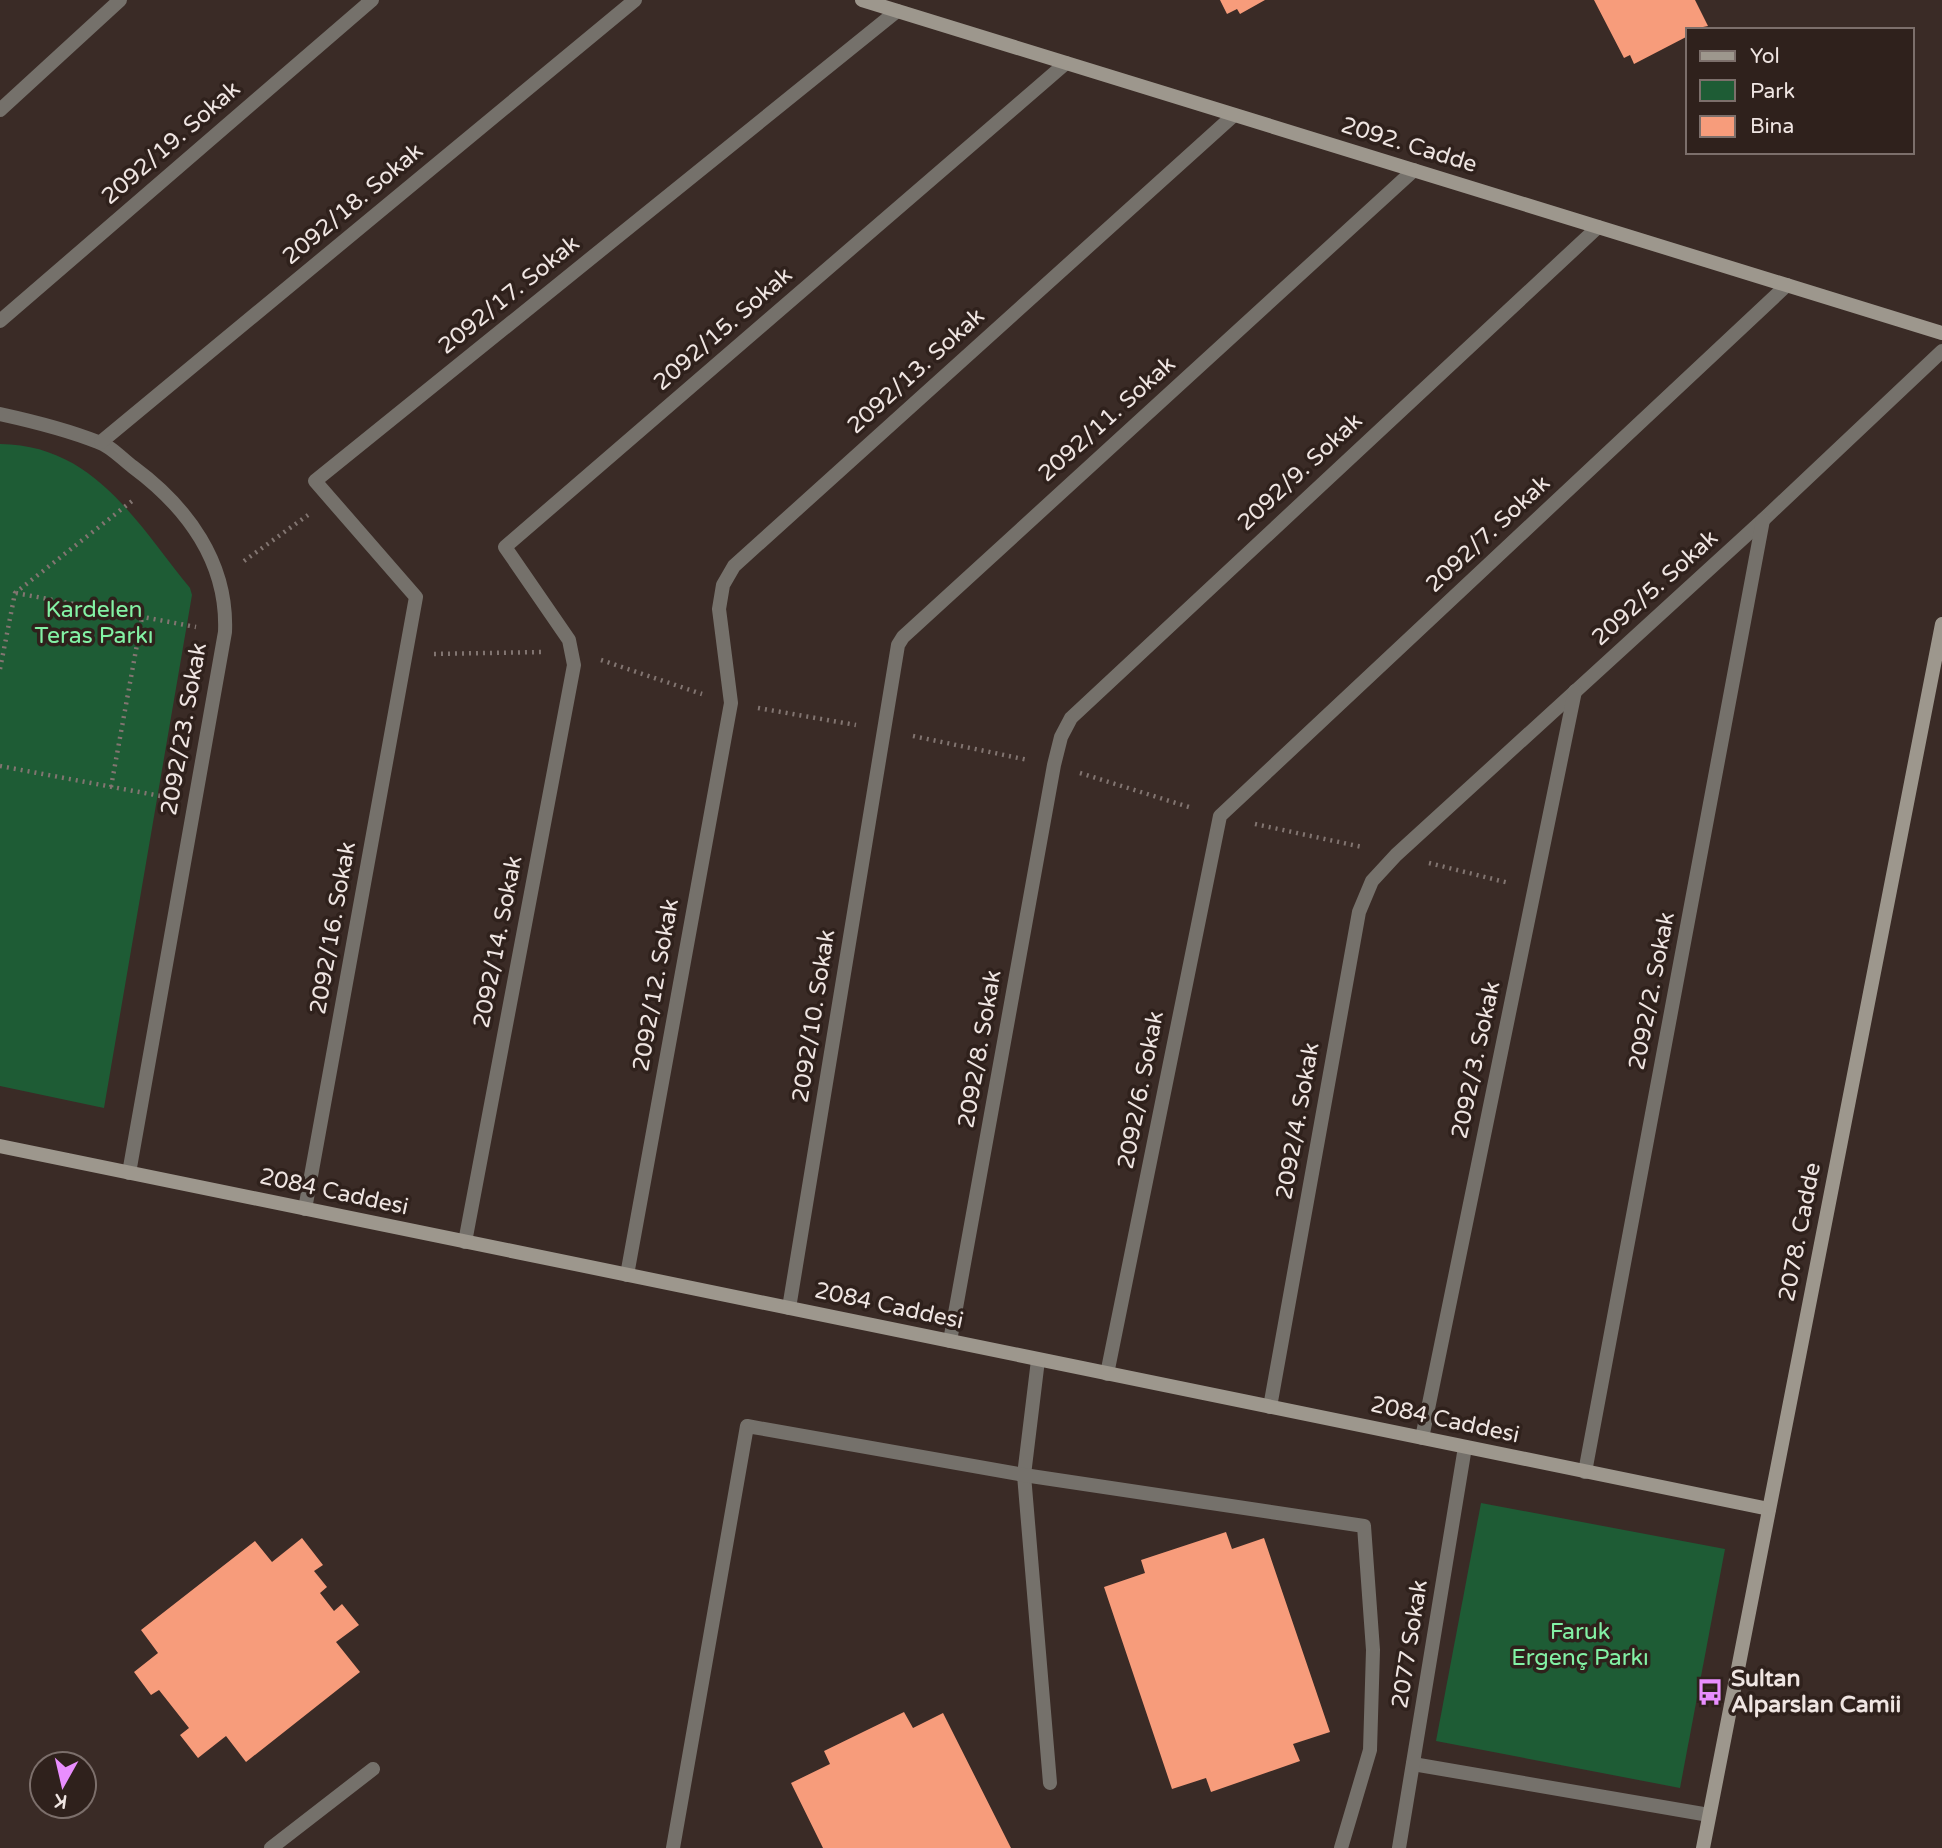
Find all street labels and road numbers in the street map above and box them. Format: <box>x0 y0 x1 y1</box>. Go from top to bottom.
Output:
street label: 2092/19. Sokak <box>96 75 246 211</box>
street label: 2092. Cadde <box>1338 111 1480 179</box>
street label: 2092/18. Sokak <box>277 137 429 271</box>
street label: 2092/17. Sokak <box>433 229 585 361</box>
street label: 2092/15. Sokak <box>648 261 798 397</box>
street label: 2092/13. Sokak <box>842 302 990 440</box>
street label: 2092/11. Sokak <box>1033 350 1181 488</box>
street label: 2092/9. Sokak <box>1232 407 1368 537</box>
street label: 2092/7. Sokak <box>1420 469 1556 599</box>
street label: 2092/5. Sokak <box>1586 524 1724 652</box>
street label: 2092/23. Sokak <box>155 641 213 817</box>
street label: 2092/16. Sokak <box>304 840 362 1016</box>
street label: 2092/14. Sokak <box>468 854 528 1030</box>
street label: 2092/12. Sokak <box>627 897 685 1073</box>
street label: 2092/2. Sokak <box>1623 910 1681 1072</box>
street label: 2092/10. Sokak <box>787 928 841 1104</box>
street label: 2092/8. Sokak <box>952 968 1008 1130</box>
street label: 2092/3. Sokak <box>1446 979 1506 1141</box>
street label: 2092/6. Sokak <box>1112 1009 1170 1171</box>
street label: 2092/4. Sokak <box>1270 1040 1326 1202</box>
street label: 2078. Cadde <box>1773 1160 1827 1304</box>
street label: 2084 Caddesi <box>257 1163 411 1221</box>
street label: 2084 Caddesi <box>812 1277 966 1335</box>
street label: 2084 Caddesi <box>1368 1391 1522 1449</box>
street label: 2077 Sokak <box>1386 1578 1434 1710</box>

